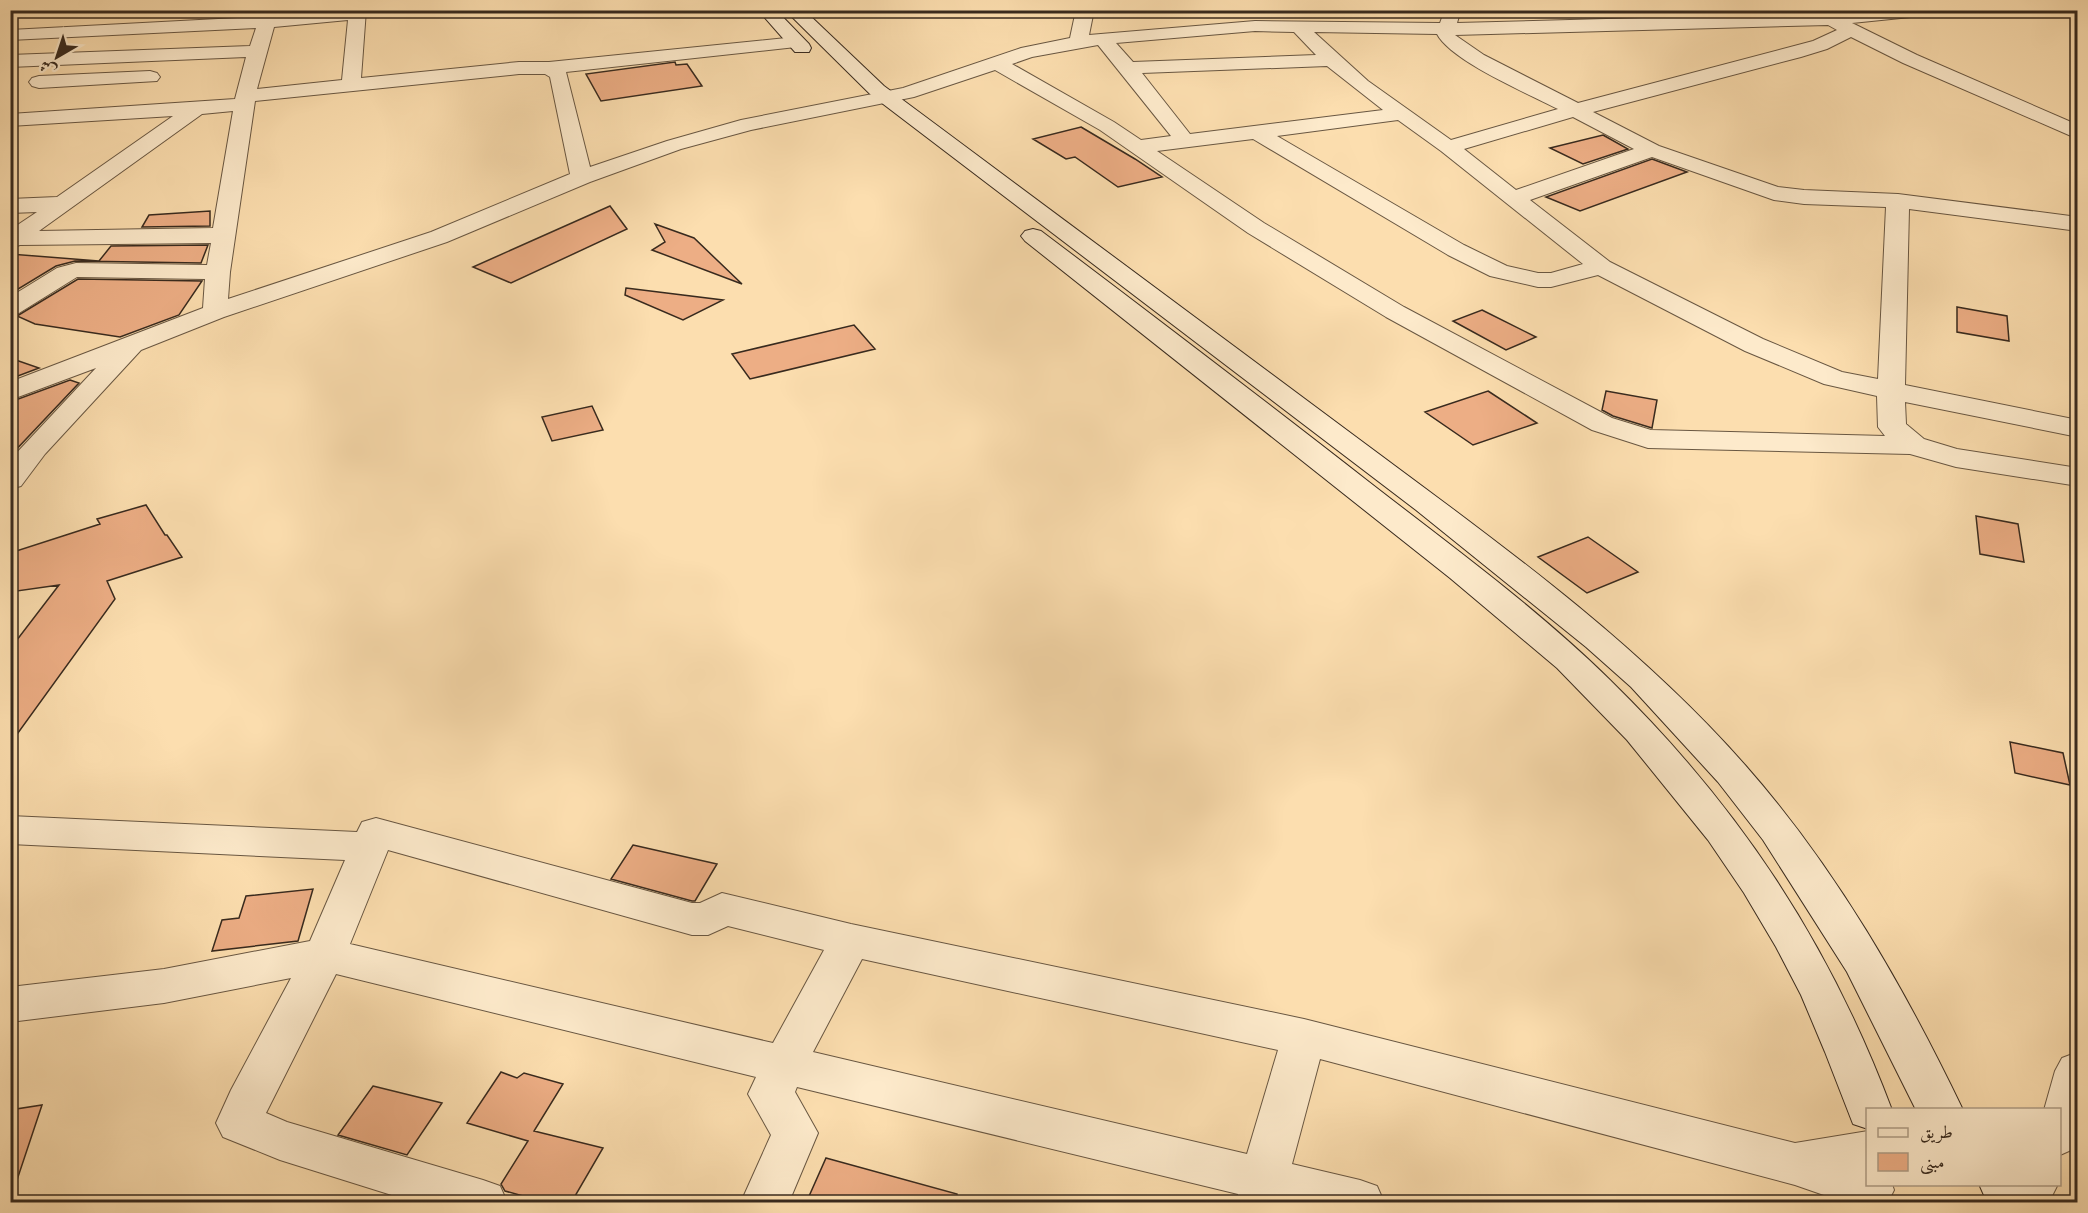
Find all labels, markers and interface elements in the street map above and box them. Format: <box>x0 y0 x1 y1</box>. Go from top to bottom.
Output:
north arrow <box>27 27 87 87</box>
text: ش <box>36 56 60 81</box>
legend <box>1866 1108 2061 1186</box>
text: طريق <box>1920 1121 1953 1144</box>
text: مبنى <box>1920 1151 1945 1175</box>

